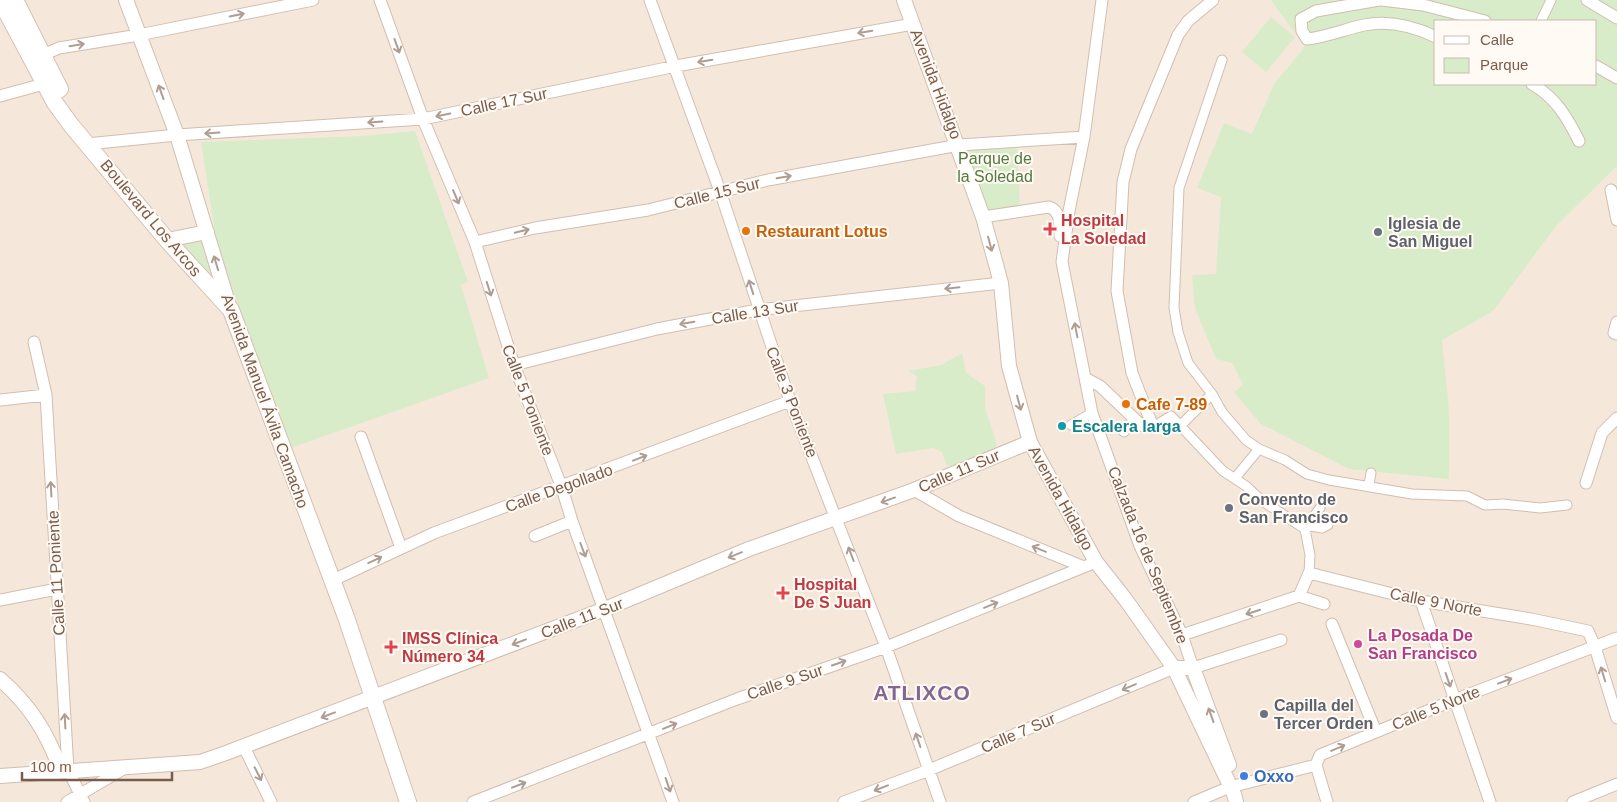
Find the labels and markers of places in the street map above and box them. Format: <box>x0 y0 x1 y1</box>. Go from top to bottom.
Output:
place label: Hospital La Soledad <box>1061 212 1146 247</box>
place label: Iglesia de San Miguel <box>1388 215 1472 250</box>
marker: Hospital La Soledad <box>1043 222 1057 236</box>
place label: Restaurant Lotus <box>756 223 888 240</box>
marker: Restaurant Lotus <box>740 225 752 237</box>
marker: Iglesia de San Miguel <box>1372 226 1384 238</box>
place label: Cafe 7-89 <box>1136 396 1207 413</box>
marker: Cafe 7-89 <box>1120 398 1132 410</box>
place label: Escalera larga <box>1072 418 1181 435</box>
marker: Escalera larga <box>1056 420 1068 432</box>
place label: Convento de San Francisco <box>1239 491 1349 526</box>
marker: Convento de San Francisco <box>1223 502 1235 514</box>
place label: Hospital De S Juan <box>794 576 871 611</box>
marker: Hospital De S Juan <box>776 586 790 600</box>
place label: La Posada De San Francisco <box>1368 627 1478 662</box>
place label: IMSS Clínica Número 34 <box>402 630 498 665</box>
marker: La Posada De San Francisco <box>1352 638 1364 650</box>
marker: IMSS Clínica Número 34 <box>384 640 398 654</box>
place label: Capilla del Tercer Orden <box>1274 697 1373 732</box>
marker: Capilla del Tercer Orden <box>1258 708 1270 720</box>
place label: Oxxo <box>1254 768 1294 785</box>
marker: Oxxo <box>1238 770 1250 782</box>

